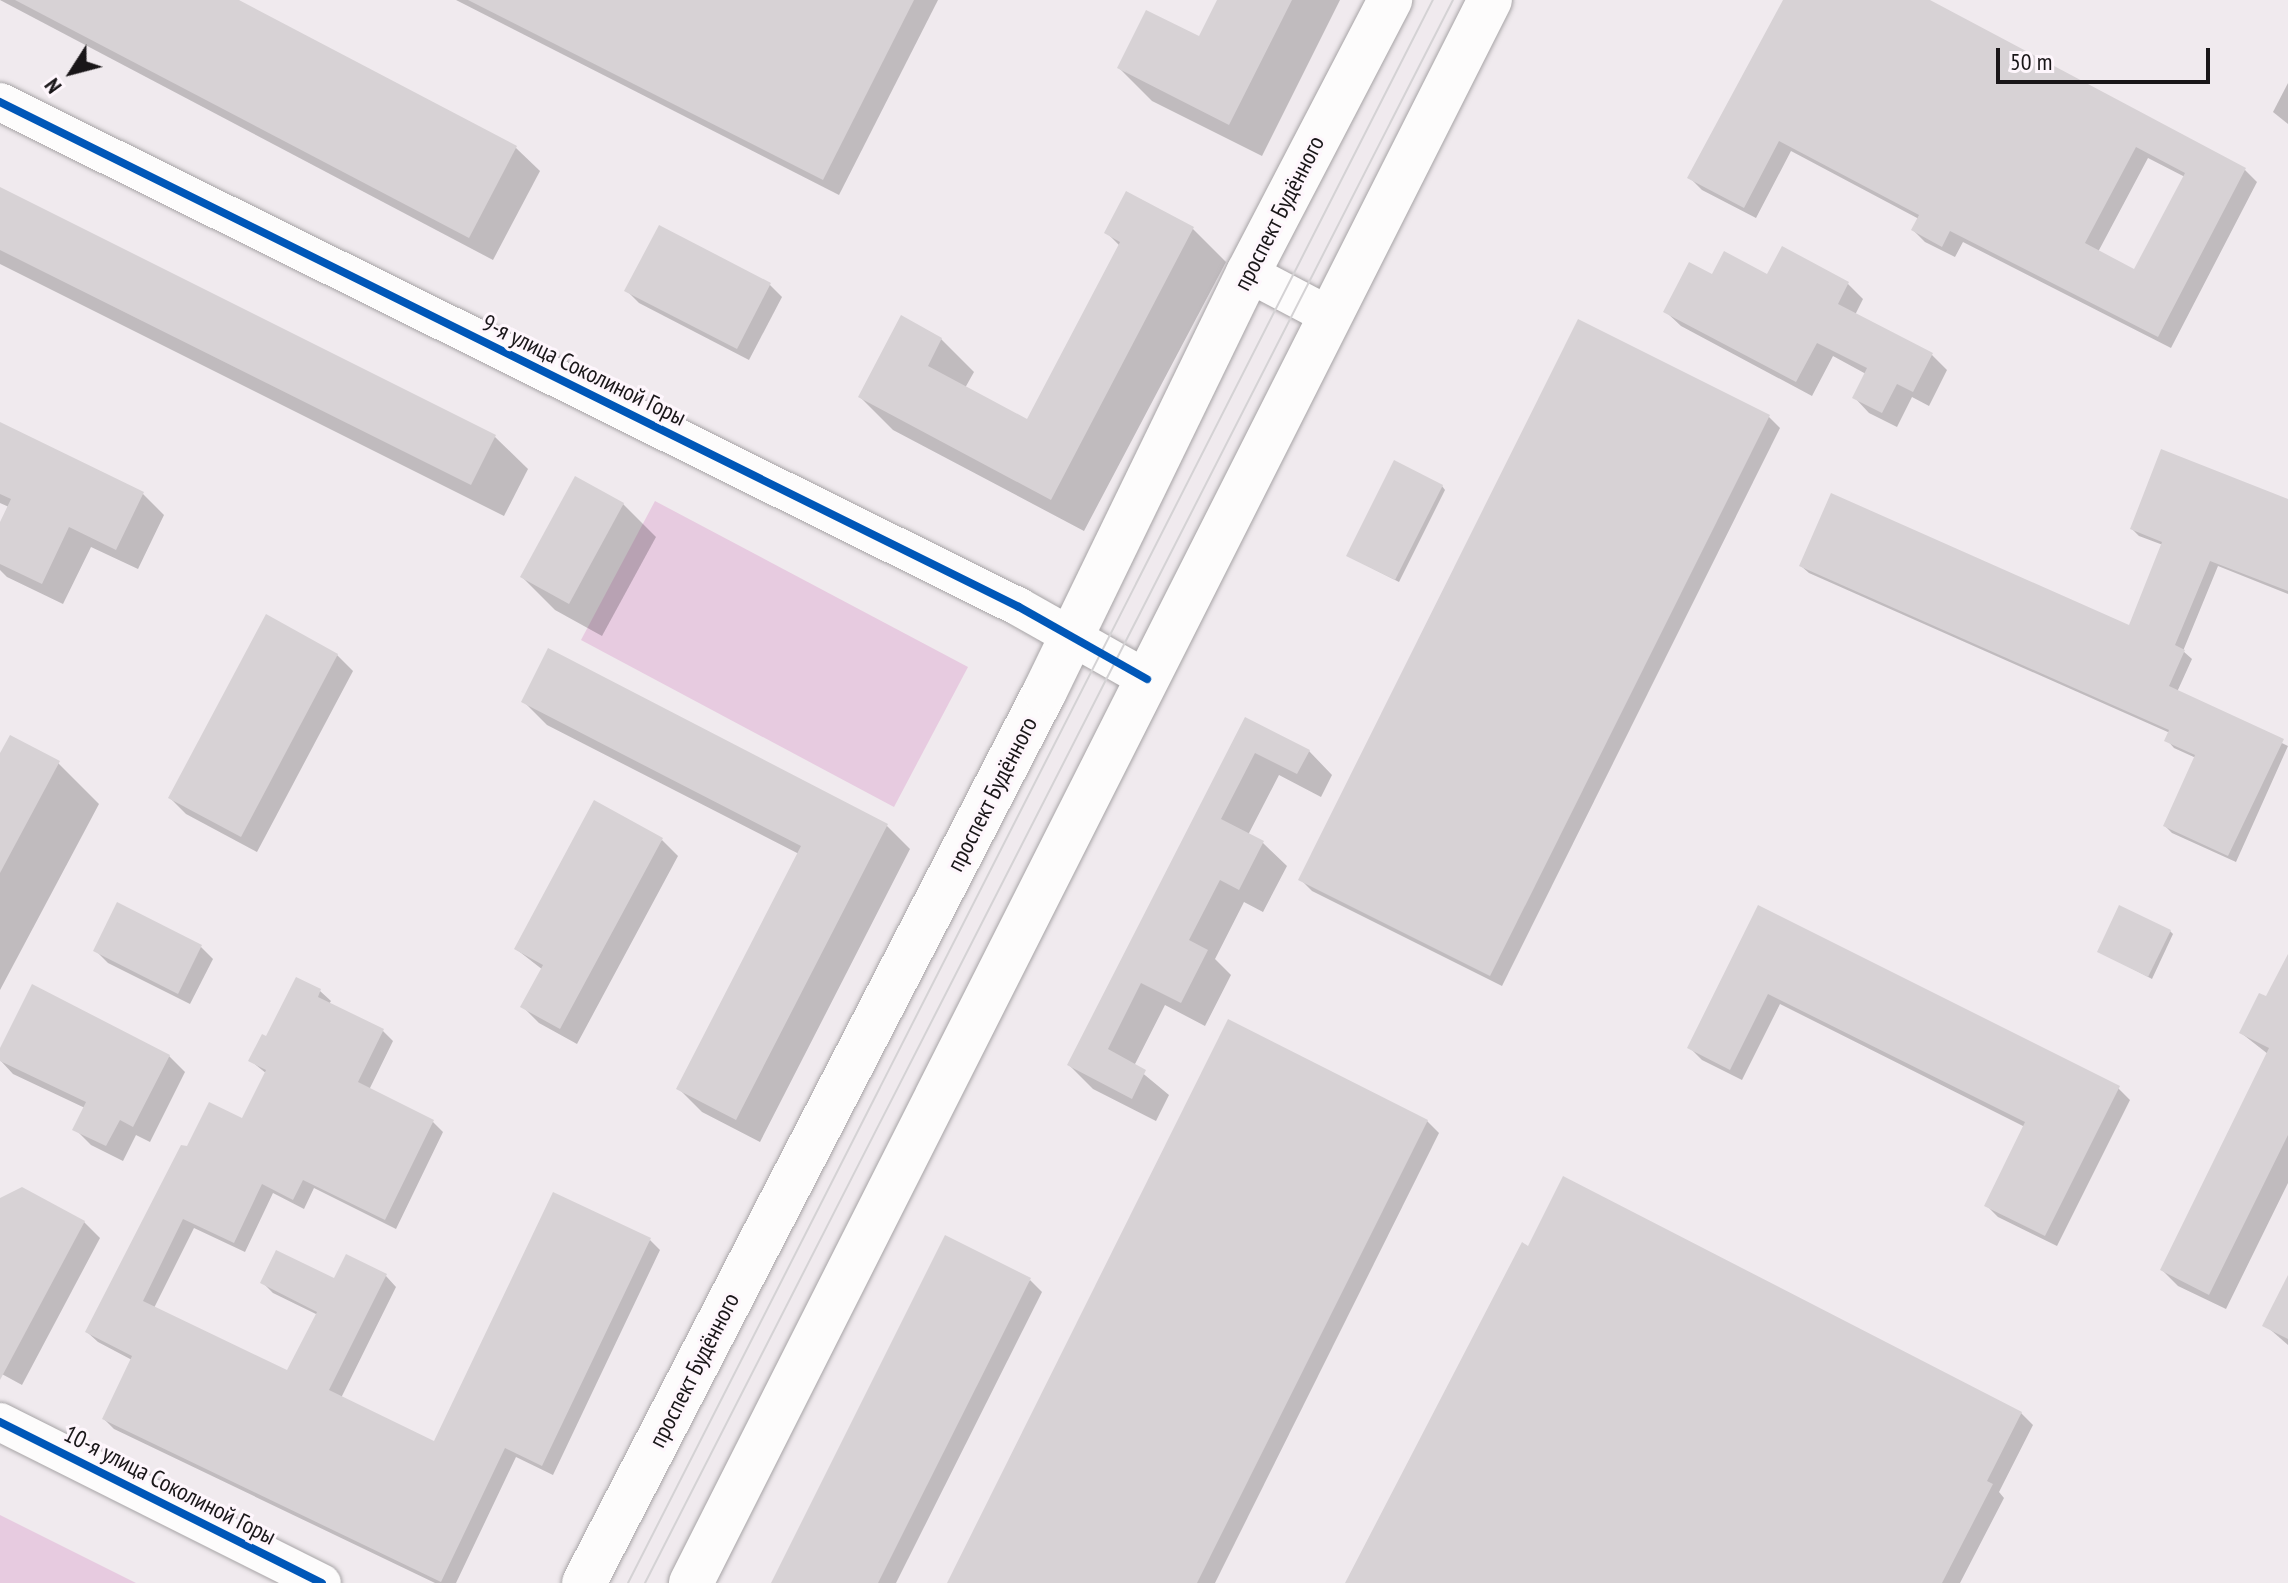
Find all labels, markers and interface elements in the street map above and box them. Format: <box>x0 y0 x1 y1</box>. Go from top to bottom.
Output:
north arrow <box>32 32 112 112</box>
scale bar <box>2000 32 2214 82</box>
text: 50 m <box>2010 46 2052 77</box>
text: N <box>38 73 67 99</box>
street label: проспект Будённого <box>1228 131 1330 295</box>
street label: 9-я улица Соколиной Горы <box>477 308 691 432</box>
street label: проспект Будённого <box>941 712 1043 876</box>
street label: проспект Будённого <box>643 1288 745 1452</box>
street label: 10-я улица Соколиной Горы <box>59 1419 281 1551</box>

